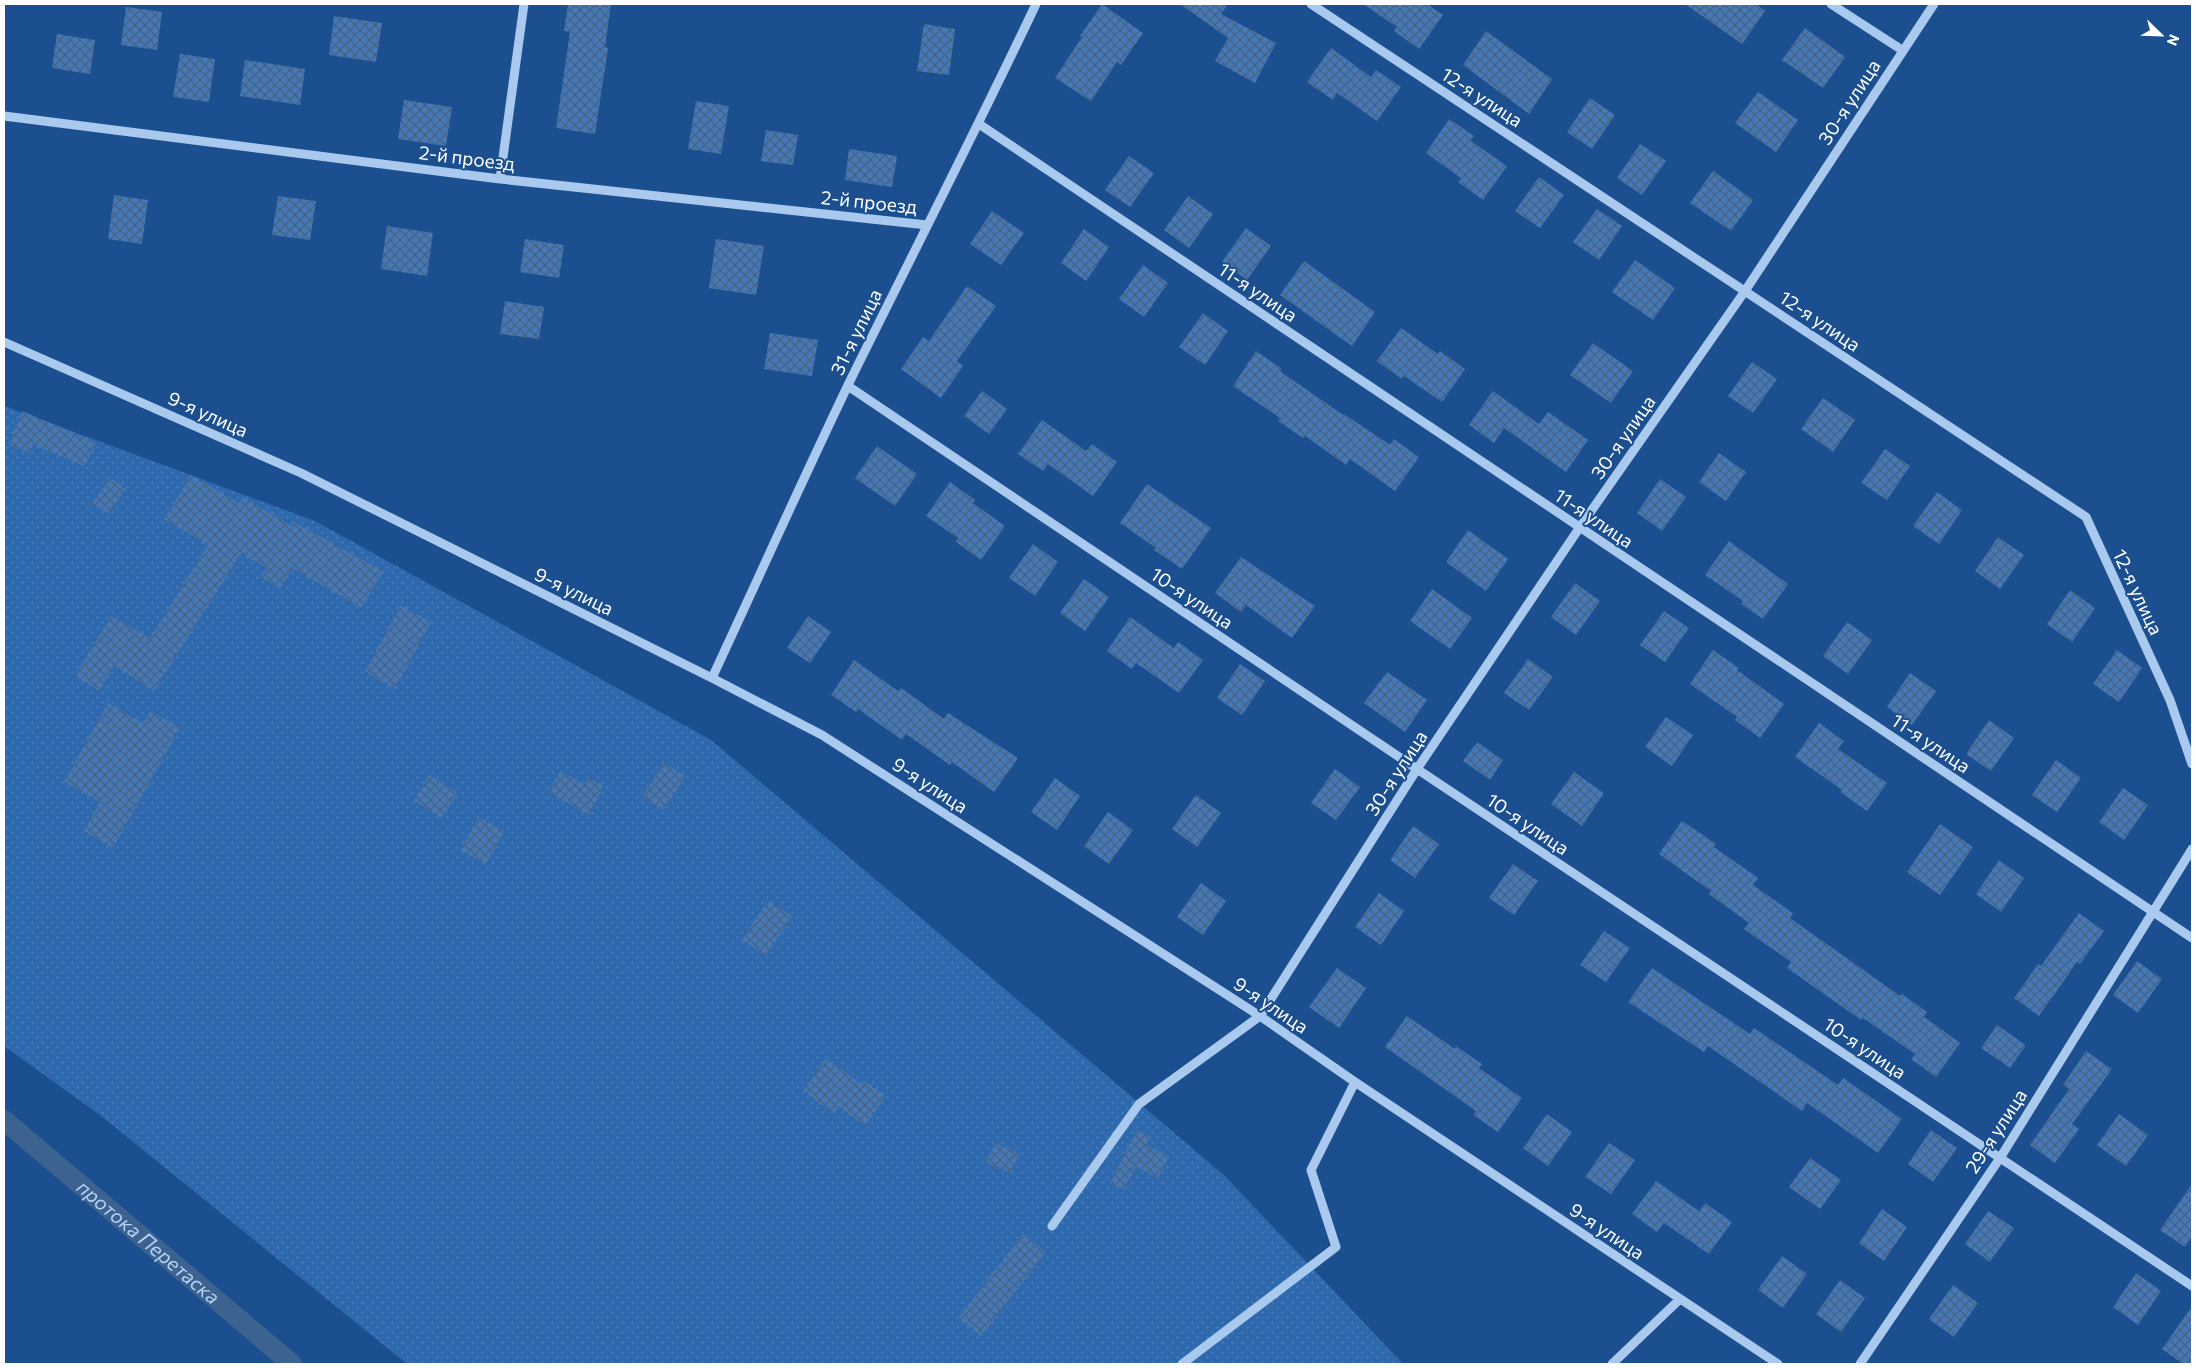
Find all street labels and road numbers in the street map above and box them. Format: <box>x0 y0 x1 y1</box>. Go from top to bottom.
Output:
street label: 30-я улица <box>1813 55 1885 149</box>
street label: 12-я улица <box>1437 62 1527 131</box>
street label: 2-й проезд <box>418 140 516 175</box>
street label: 2-й проезд <box>820 185 918 218</box>
street label: 11-я улица <box>1215 257 1302 326</box>
street label: 31-я улица <box>825 285 886 378</box>
street label: 12-я улица <box>1776 285 1865 356</box>
street label: 9-я улица <box>165 386 252 441</box>
street label: 30-я улица <box>1585 390 1660 483</box>
street label: 11-я улица <box>1551 483 1638 552</box>
street label: 12-я улица <box>2109 545 2168 638</box>
street label: 9-я улица <box>531 562 618 620</box>
street label: 10-я улица <box>1147 562 1238 633</box>
street label: 11-я улица <box>1888 708 1975 777</box>
street label: 30-я улица <box>1360 726 1432 820</box>
street label: 9-я улица <box>888 752 972 817</box>
street label: 10-я улица <box>1483 788 1574 859</box>
street label: 9-я улица <box>1230 971 1313 1038</box>
street label: 10-я улица <box>1820 1012 1911 1083</box>
street label: 29-я улица <box>1960 1084 2031 1177</box>
street label: 9-я улица <box>1566 1197 1649 1264</box>

